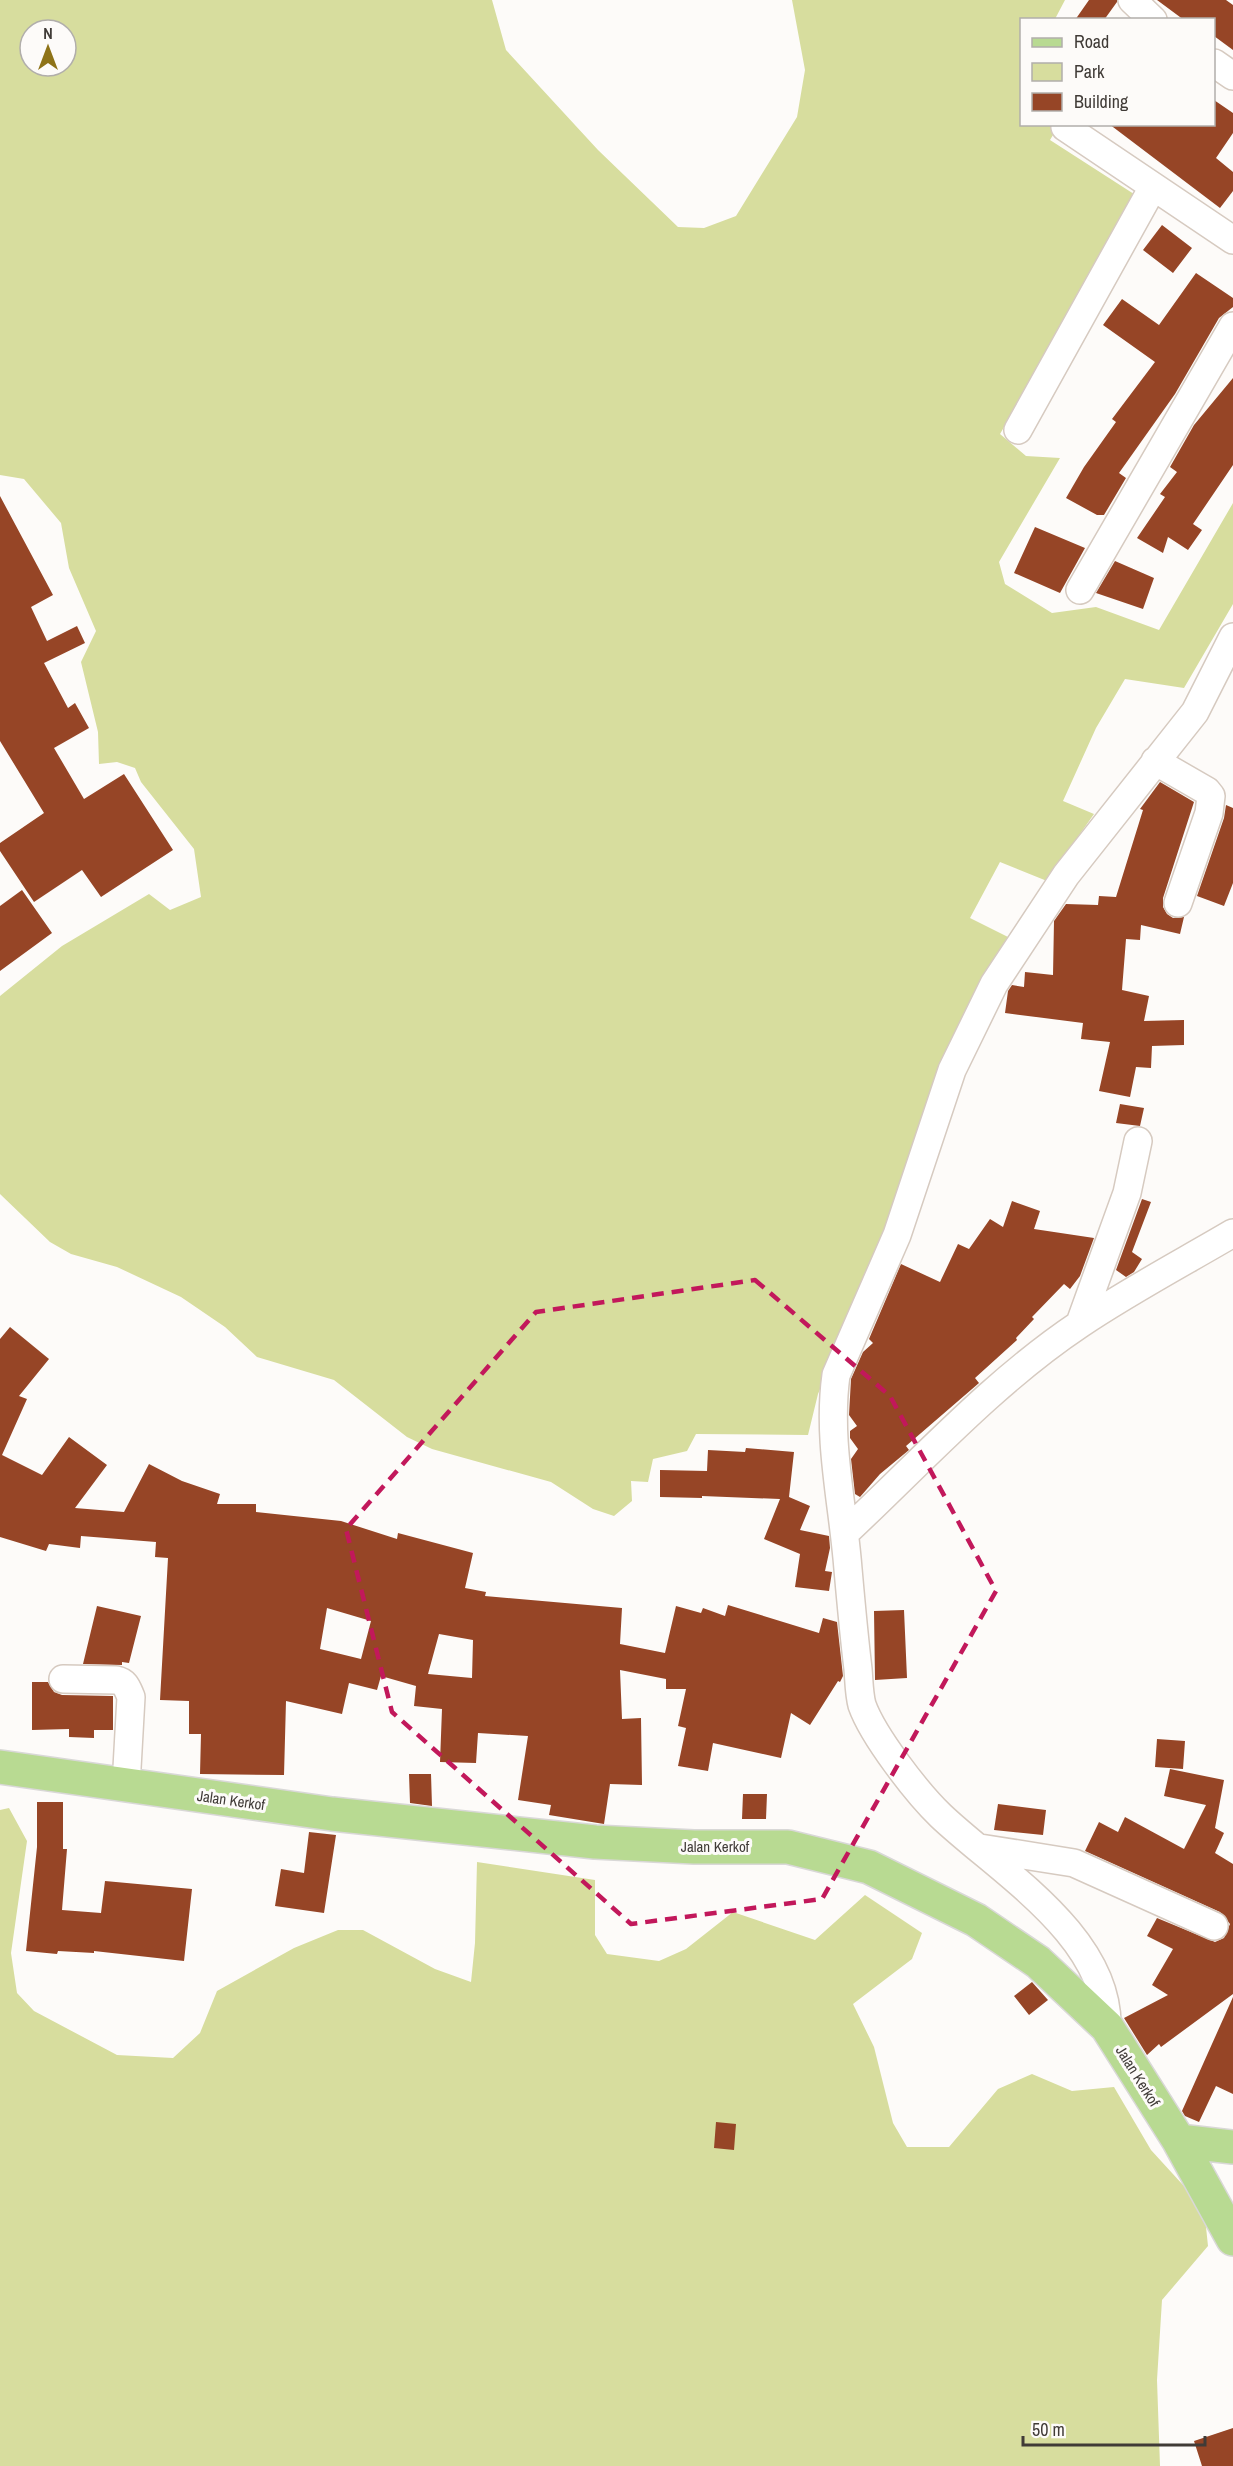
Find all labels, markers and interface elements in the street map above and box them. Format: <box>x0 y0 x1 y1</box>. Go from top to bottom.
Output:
north arrow <box>18 18 78 78</box>
legend <box>1020 18 1215 126</box>
text: N <box>43 22 53 44</box>
text: Road <box>1074 29 1109 54</box>
text: Park <box>1074 59 1105 84</box>
text: Building <box>1074 89 1129 114</box>
street label: Jalan Kerkof <box>196 1785 267 1815</box>
street label: Jalan Kerkof <box>681 1836 750 1857</box>
street label: Jalan Kerkof <box>1111 2041 1165 2111</box>
scale bar <box>1023 2409 1204 2447</box>
text: 50 m <box>1032 2417 1065 2442</box>

